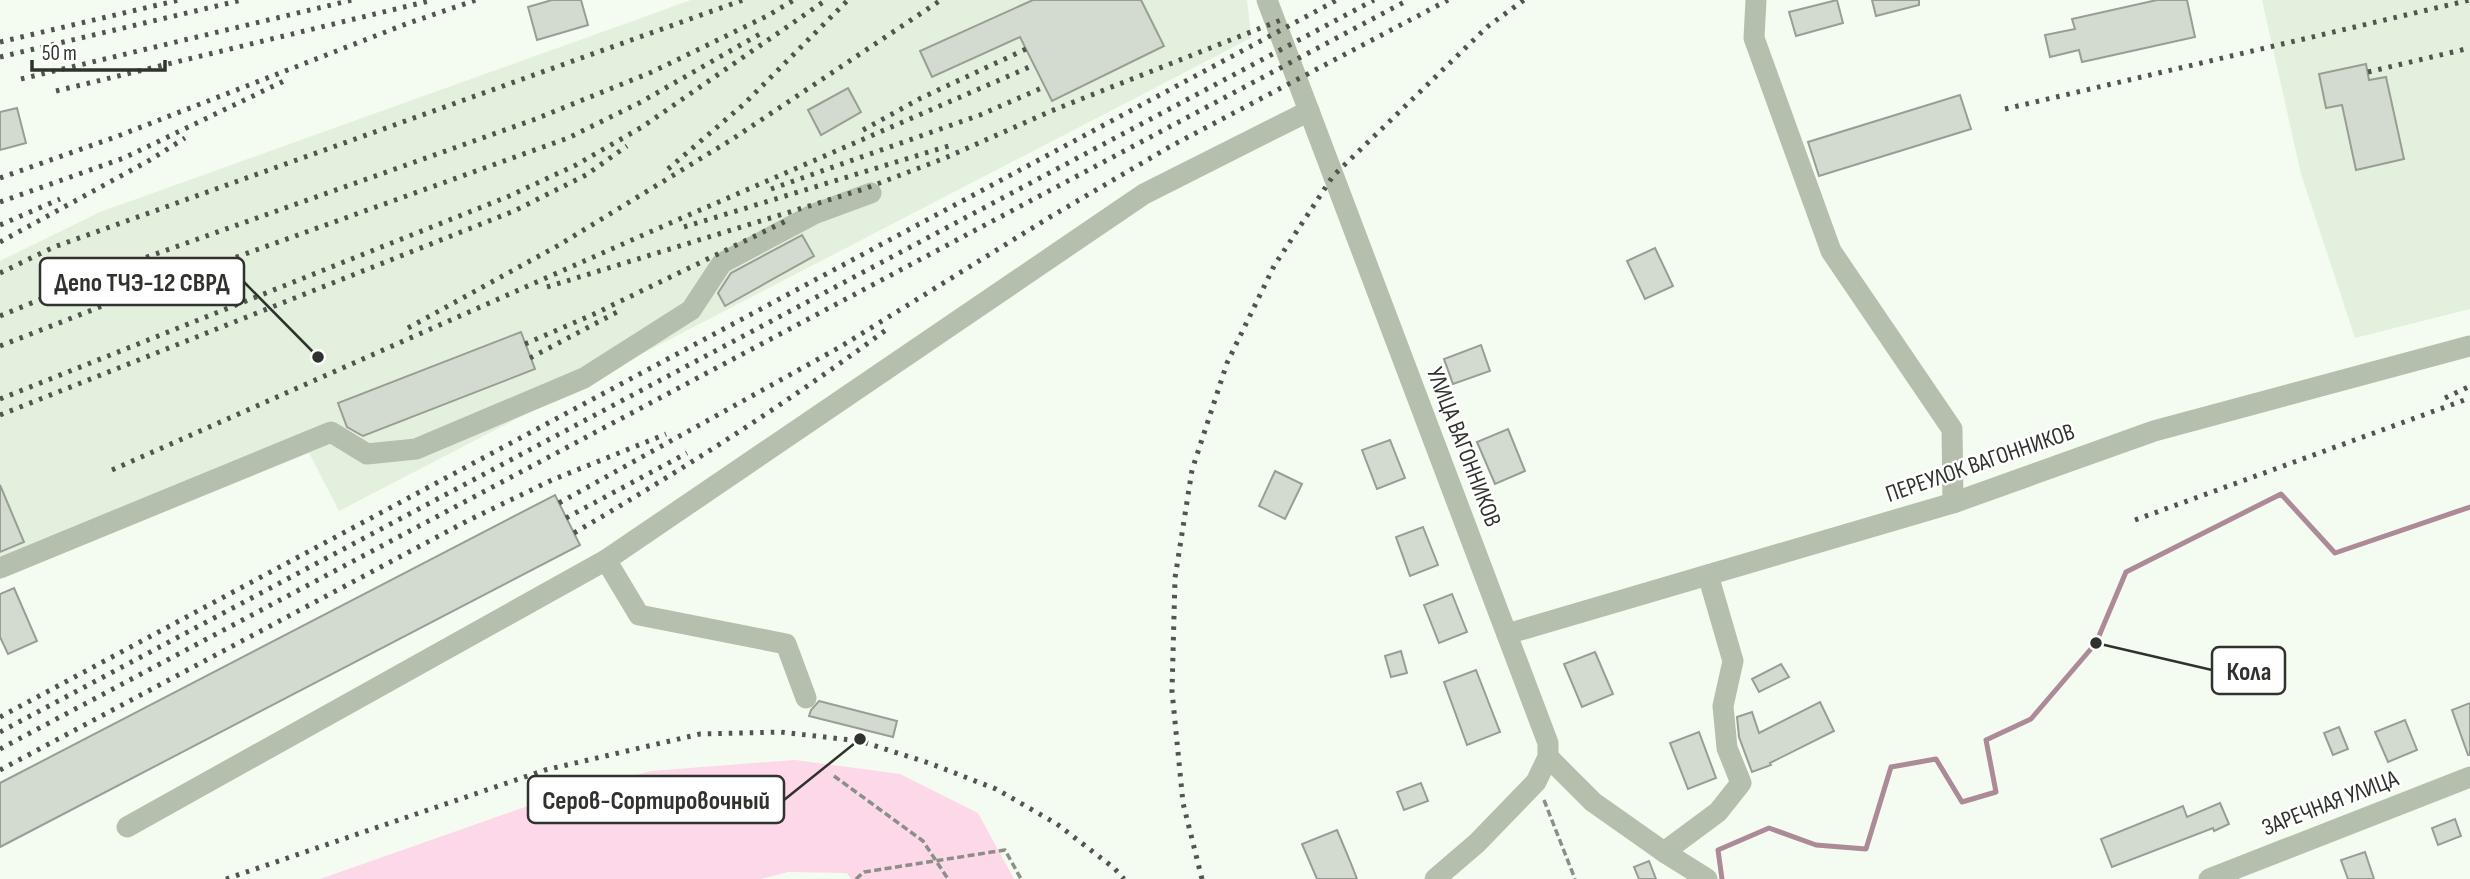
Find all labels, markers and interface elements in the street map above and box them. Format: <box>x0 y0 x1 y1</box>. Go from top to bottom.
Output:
scale bar <box>32 28 164 72</box>
text: 50 m <box>42 41 77 66</box>
callout: Депо ТЧЭ-12 СВРД <box>40 258 244 305</box>
text: Депо ТЧЭ-12 СВРД <box>54 268 230 299</box>
street label: УЛИЦА ВАГОННИКОВ <box>1420 363 1508 531</box>
street label: ПЕРЕУЛОК ВАГОННИКОВ <box>1882 417 2078 509</box>
callout: Кола <box>2212 647 2285 694</box>
text: Кола <box>2227 657 2271 688</box>
street label: ЗАРЕЧНАЯ УЛИЦА <box>2258 763 2403 842</box>
callout: Серов-Сортировочный <box>528 776 784 823</box>
text: Серов-Сортировочный <box>542 786 770 817</box>

